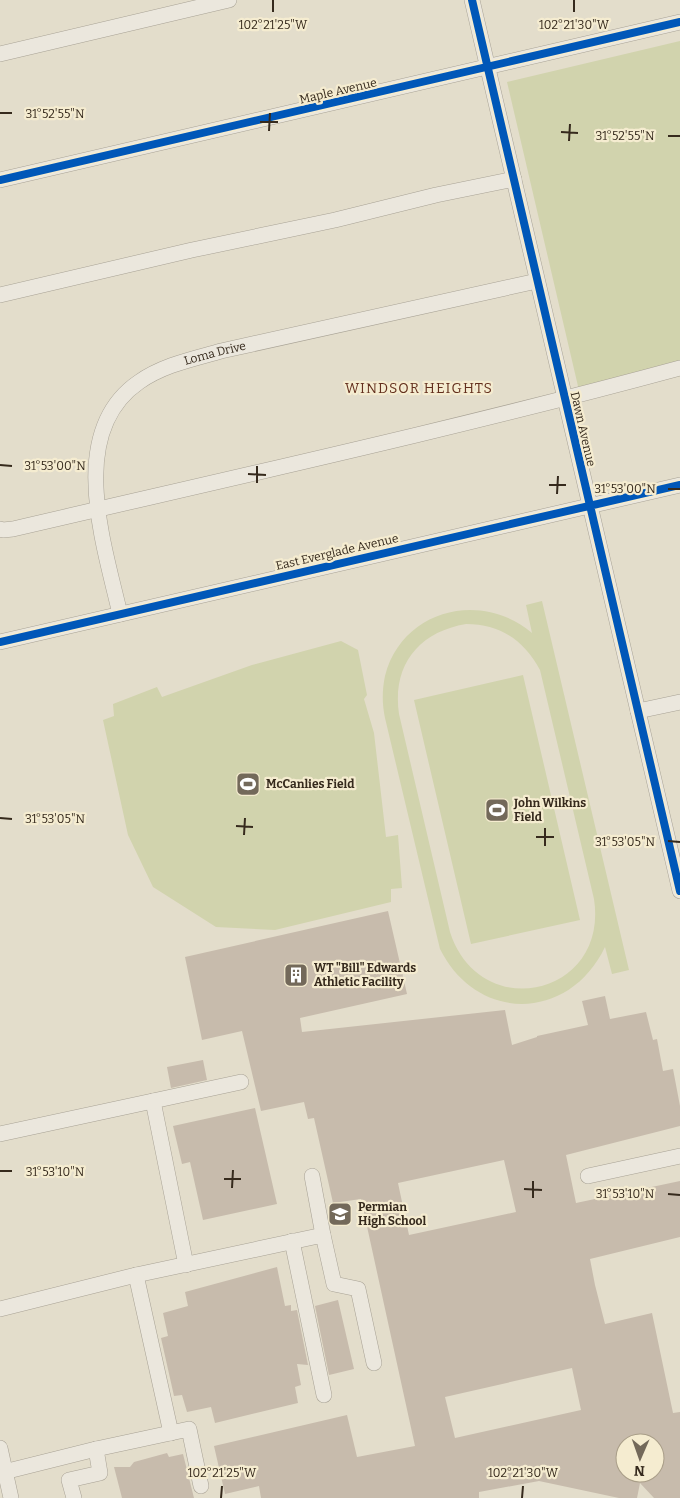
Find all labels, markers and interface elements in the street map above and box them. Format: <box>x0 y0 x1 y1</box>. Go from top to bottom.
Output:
text: 102°21'25"W <box>239 18 308 32</box>
text: 102°21'30"W <box>539 18 610 32</box>
street label: Maple Avenue <box>298 75 378 107</box>
text: 31°52'55"N <box>26 107 85 121</box>
text: 31°52'55"N <box>596 129 655 143</box>
street label: Loma Drive <box>182 339 247 368</box>
district label: WINDSOR HEIGHTS <box>345 380 493 397</box>
street label: Dawn Avenue <box>568 390 598 468</box>
text: 31°53'00"N <box>24 459 86 473</box>
text: 31°53'00"N <box>594 482 656 496</box>
street label: East Everglade Avenue <box>274 531 400 573</box>
sports icon: McCanlies Field <box>235 771 261 797</box>
place label: McCanlies Field <box>266 777 355 791</box>
place label: John Wilkins Field <box>513 796 586 824</box>
sports icon: John Wilkins Field <box>484 797 510 823</box>
text: 31°53'05"N <box>25 812 86 826</box>
text: 31°53'05"N <box>595 835 656 849</box>
place label: WT "Bill" Edwards Athletic Facility <box>314 961 416 989</box>
building icon: WT "Bill" Edwards Athletic Facility <box>283 962 309 988</box>
text: 31°53'10"N <box>26 1165 85 1179</box>
text: 31°53'10"N <box>596 1187 655 1201</box>
place label: Permian High School <box>358 1200 427 1228</box>
school or university icon: Permian High School <box>327 1201 353 1227</box>
north arrow <box>615 1433 665 1483</box>
text: N <box>634 1462 645 1479</box>
text: 102°21'25"W <box>188 1466 257 1480</box>
text: 102°21'30"W <box>488 1466 559 1480</box>

